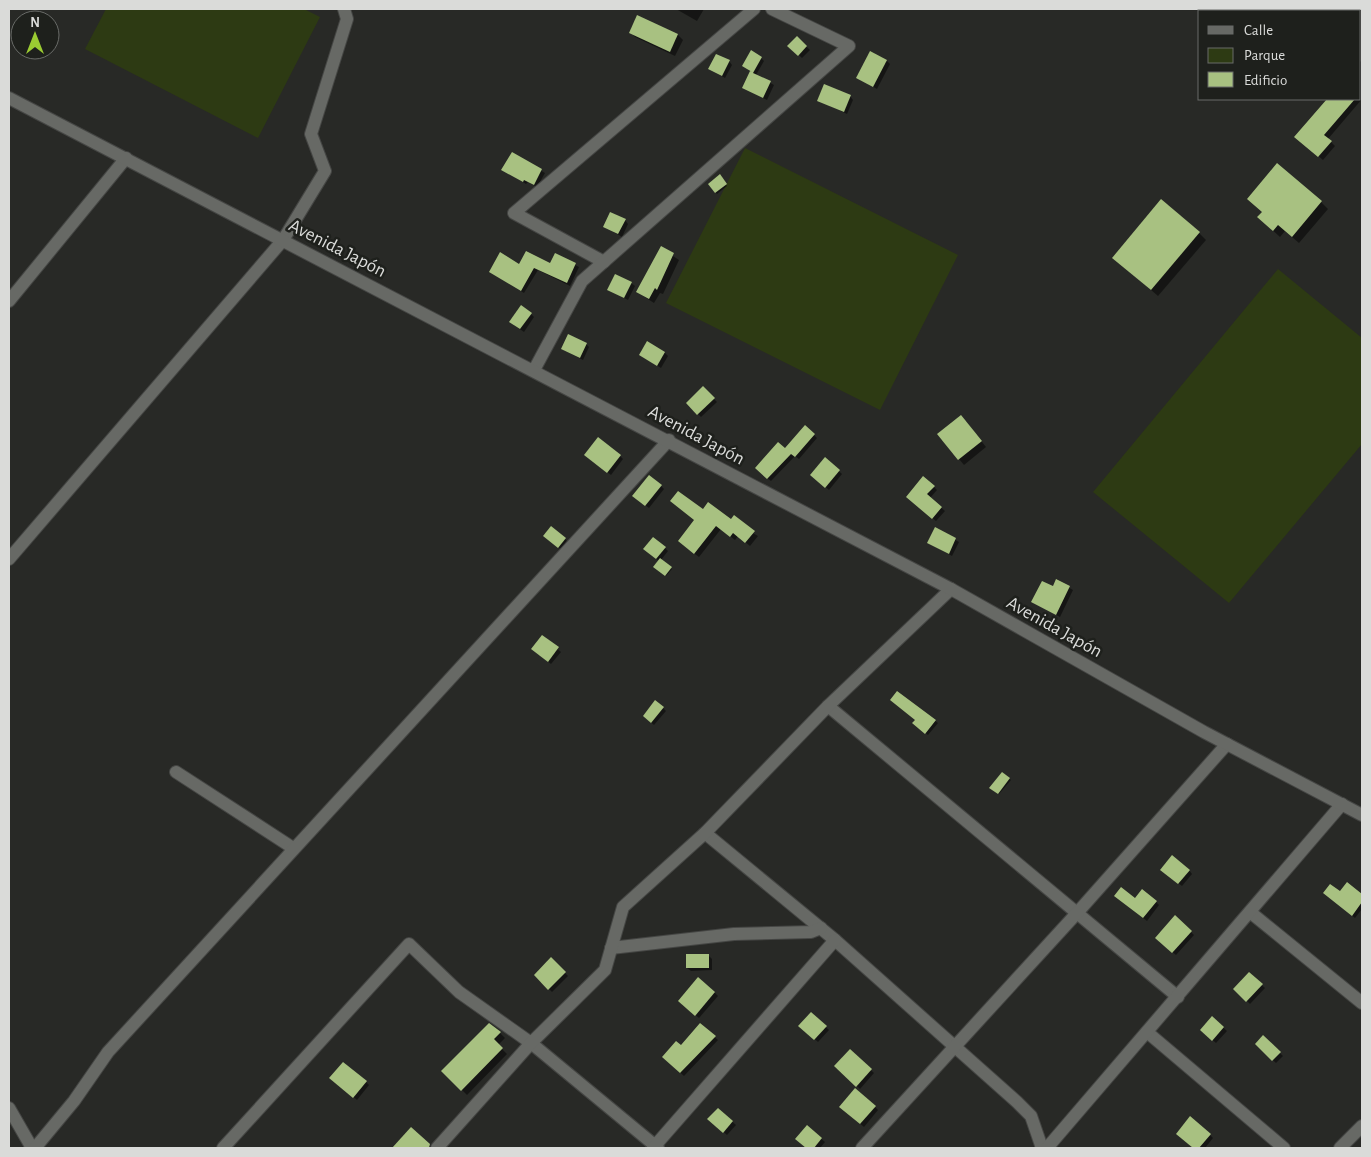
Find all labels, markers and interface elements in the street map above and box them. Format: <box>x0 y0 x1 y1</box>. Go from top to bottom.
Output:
north arrow <box>10 10 60 60</box>
legend <box>1198 10 1361 100</box>
text: N <box>30 16 40 30</box>
text: Calle <box>1244 23 1273 38</box>
text: Parque <box>1244 48 1285 63</box>
text: Edificio <box>1244 73 1287 88</box>
street label: Avenida Japón <box>286 216 389 281</box>
street label: Avenida Japón <box>645 402 748 469</box>
street label: Avenida Japón <box>1003 593 1105 661</box>

